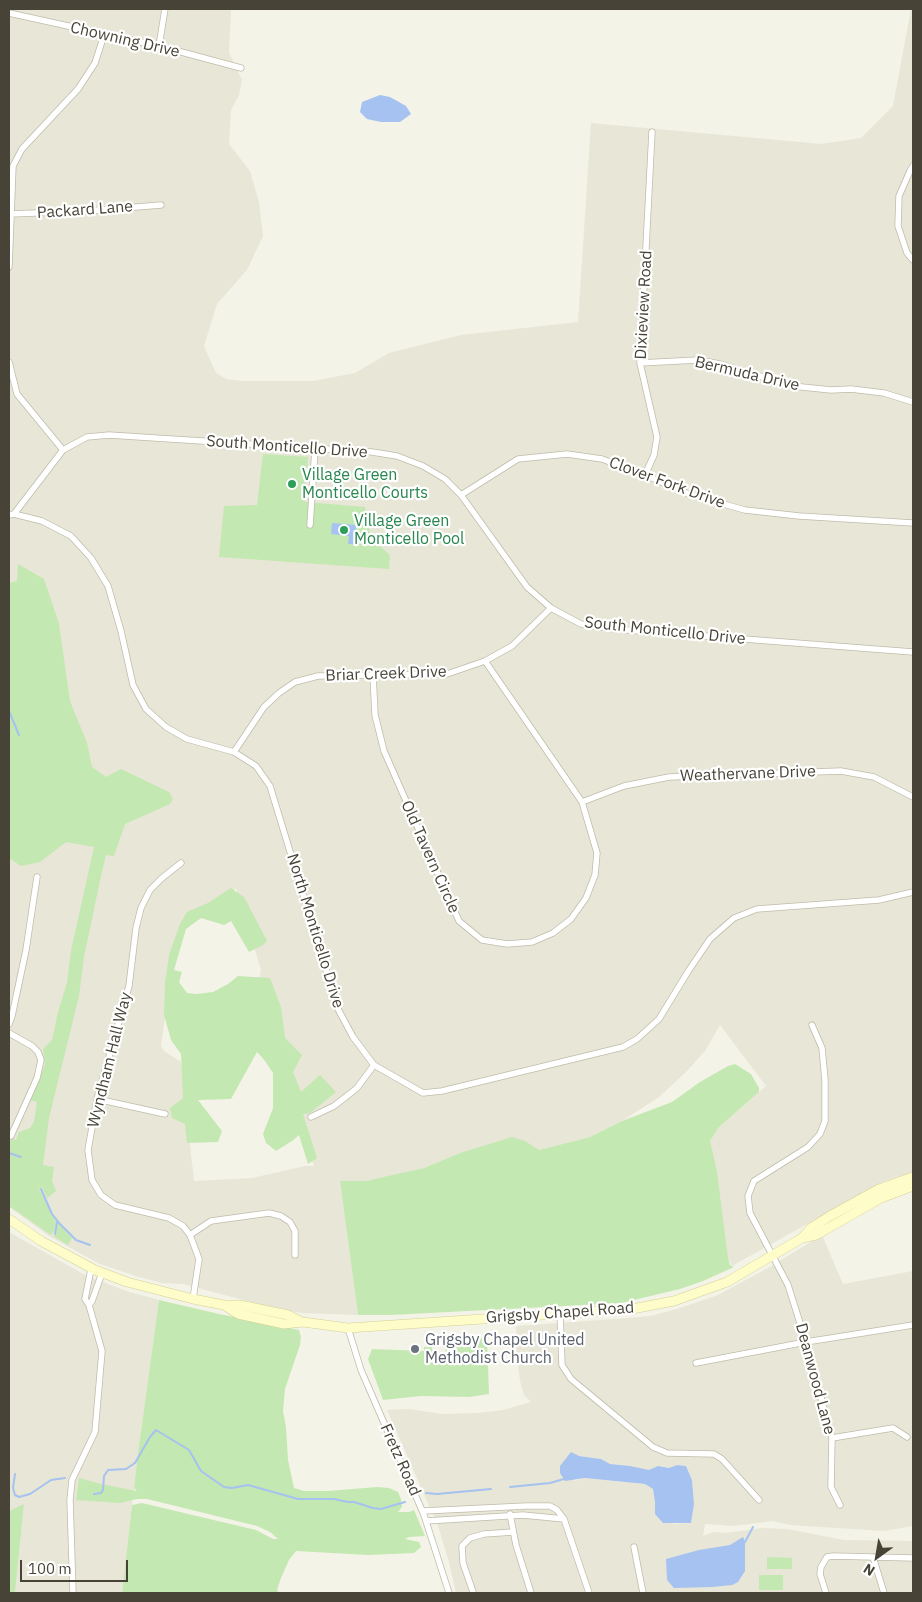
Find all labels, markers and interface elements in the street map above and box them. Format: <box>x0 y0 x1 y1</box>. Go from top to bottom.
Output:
street label: Chowning Drive <box>68 18 182 62</box>
street label: Packard Lane <box>36 197 134 223</box>
street label: Dixieview Road <box>632 250 656 360</box>
street label: Bermuda Drive <box>693 353 801 395</box>
street label: South Monticello Drive <box>206 432 368 462</box>
street label: Clover Fork Drive <box>606 453 728 513</box>
place label: Village Green Monticello Courts <box>302 465 428 503</box>
marker: Village Green Monticello Courts <box>286 478 298 490</box>
place label: Village Green Monticello Pool <box>354 511 464 549</box>
marker: Village Green Monticello Pool <box>338 524 350 536</box>
street label: South Monticello Drive <box>584 613 746 649</box>
street label: Briar Creek Drive <box>325 662 447 686</box>
street label: Weathervane Drive <box>680 762 816 786</box>
street label: Old Tavern Circle <box>397 798 463 916</box>
street label: North Monticello Drive <box>282 851 348 1011</box>
street label: Wyndham Hall Way <box>84 990 136 1130</box>
street label: Grigsby Chapel Road <box>485 1298 635 1328</box>
street label: Deanwood Lane <box>791 1321 839 1437</box>
place label: Grigsby Chapel United Methodist Church <box>425 1330 585 1368</box>
marker: Grigsby Chapel United Methodist Church <box>409 1343 421 1355</box>
street label: Fretz Road <box>376 1421 424 1499</box>
north arrow <box>852 1532 902 1582</box>
scale bar <box>22 1550 130 1582</box>
text: 100 m <box>28 1559 72 1578</box>
text: N <box>860 1559 878 1580</box>

